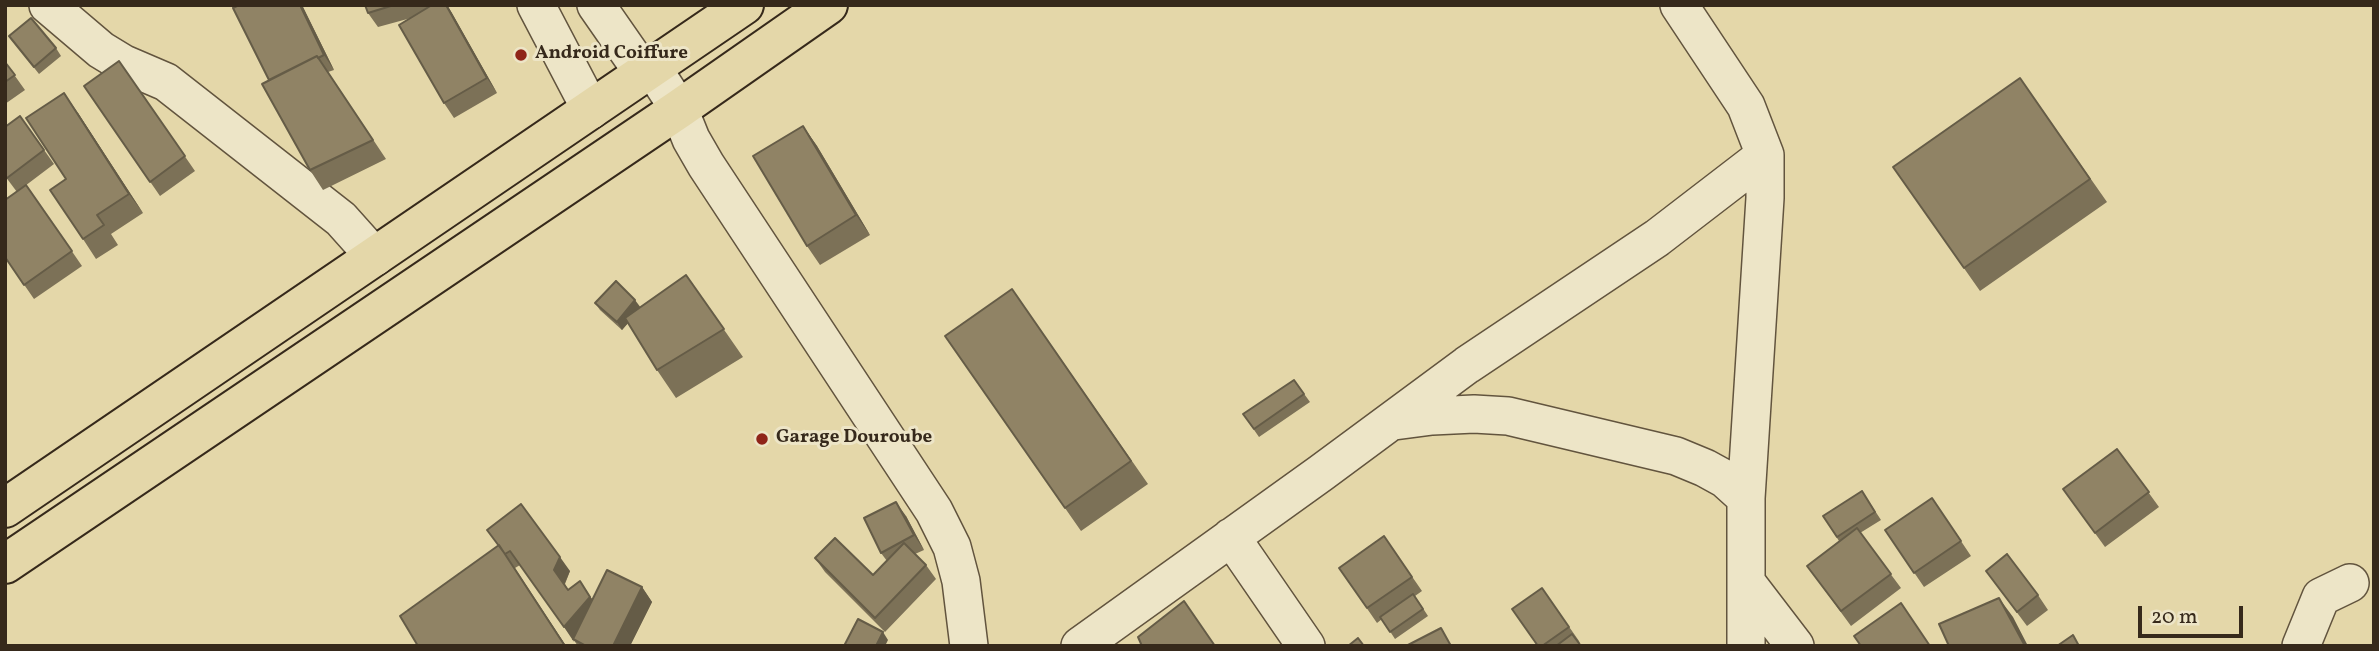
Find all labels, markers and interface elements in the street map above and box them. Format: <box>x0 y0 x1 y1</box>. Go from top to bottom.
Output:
place label: Android Coiffure <box>535 44 688 66</box>
marker: Android Coiffure <box>513 47 529 63</box>
place label: Garage Douroube <box>776 428 932 450</box>
marker: Garage Douroube <box>754 431 770 447</box>
scale bar <box>2141 592 2246 636</box>
text: 20 m <box>2151 603 2197 632</box>

